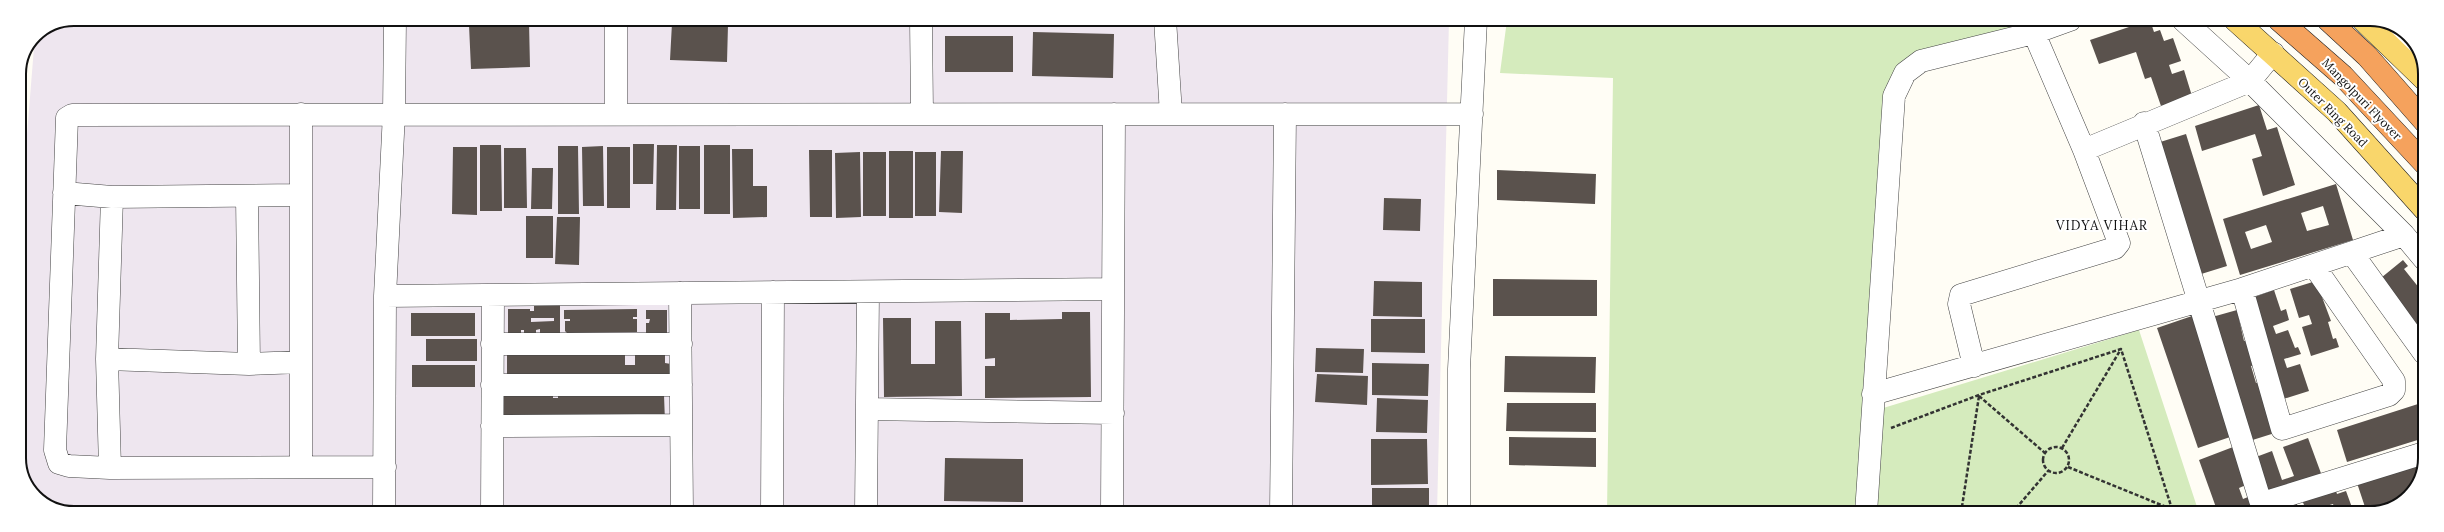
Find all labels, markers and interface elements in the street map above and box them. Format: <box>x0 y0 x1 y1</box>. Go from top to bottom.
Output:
street label: Mangolpuri Flyover <box>2319 55 2405 144</box>
street label: Outer Ring Road <box>2295 74 2371 150</box>
district label: VIDYA VIHAR <box>2055 217 2148 234</box>

